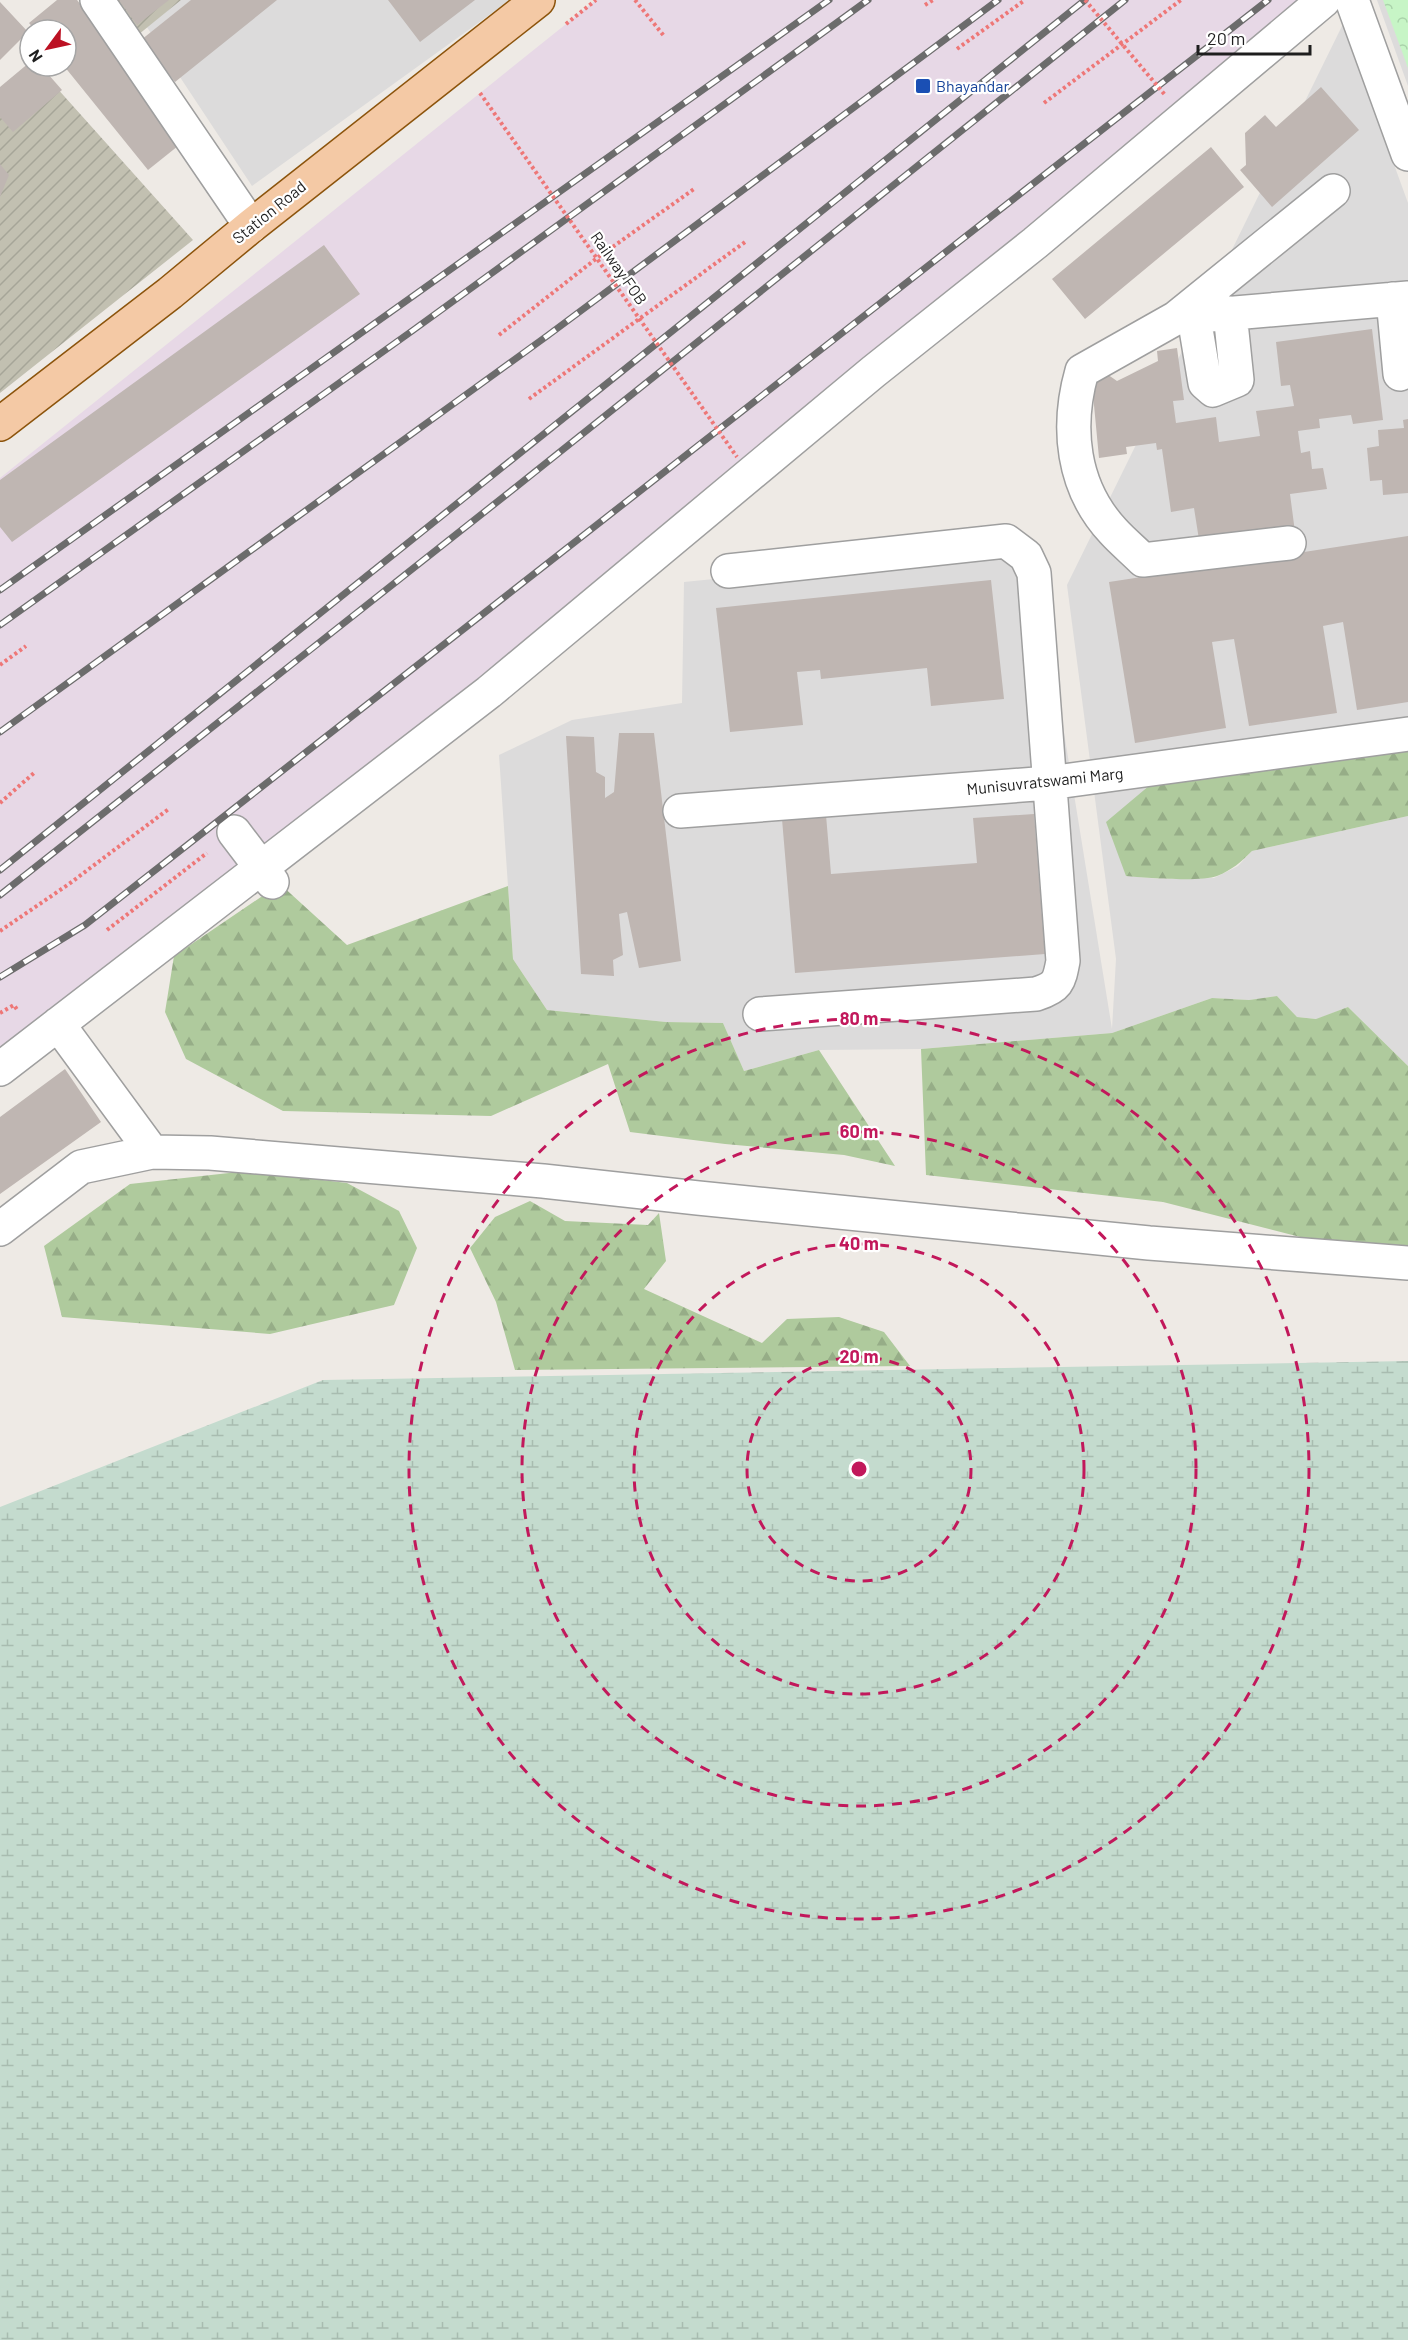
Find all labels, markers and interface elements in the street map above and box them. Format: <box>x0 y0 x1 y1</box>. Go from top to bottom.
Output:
north arrow <box>18 18 78 78</box>
scale bar <box>1198 18 1310 56</box>
text: 20 m <box>1207 27 1245 49</box>
text: N <box>24 47 46 66</box>
place label: Bhayandar <box>936 76 1010 95</box>
marker: Bhayandar <box>914 77 932 95</box>
street label: Station Road <box>228 176 309 247</box>
street label: Railway FOB <box>587 228 652 308</box>
street label: Munisuvratswami Marg <box>966 763 1124 798</box>
text: 80 m <box>840 1007 878 1029</box>
text: 60 m <box>840 1120 878 1142</box>
text: 40 m <box>839 1232 879 1254</box>
text: 20 m <box>840 1345 878 1367</box>
centre of rings <box>849 1459 869 1479</box>

